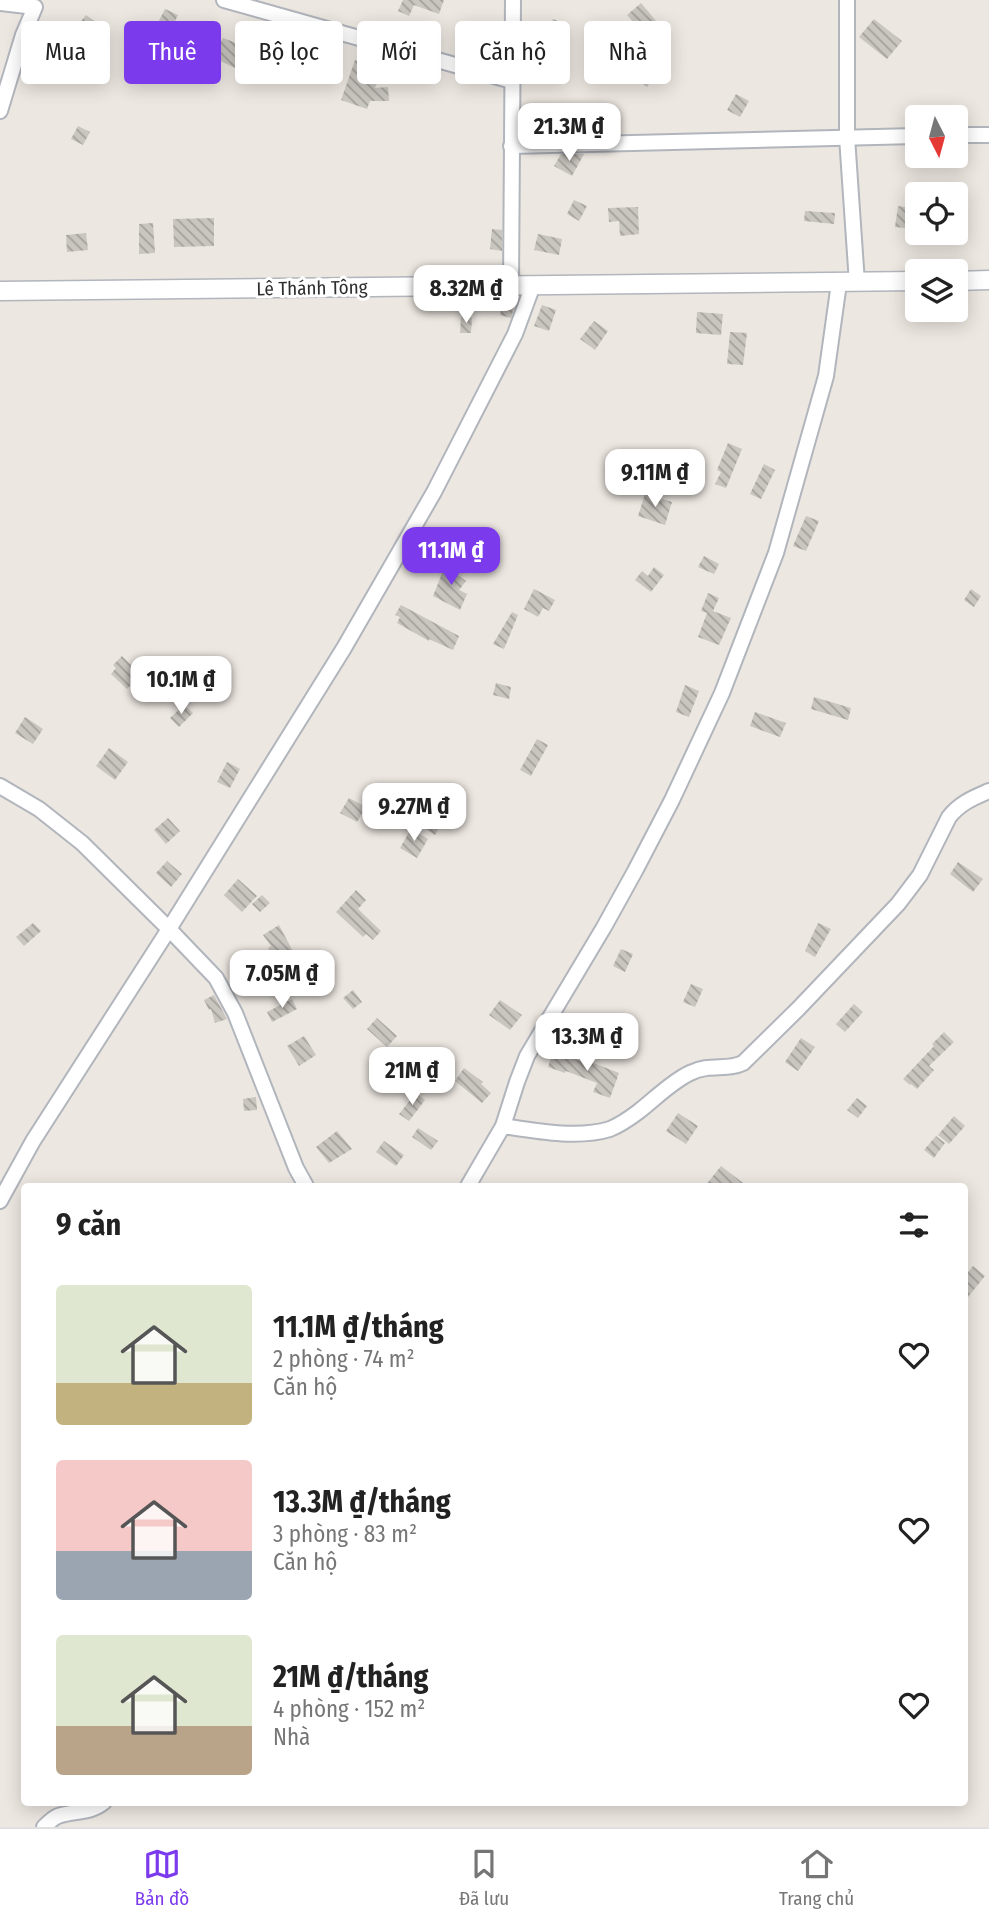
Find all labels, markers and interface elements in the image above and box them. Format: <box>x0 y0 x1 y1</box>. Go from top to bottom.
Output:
chip: Mua <box>21 21 110 84</box>
chip: Thuê <box>124 21 221 84</box>
chip: Bộ lọc <box>235 21 343 84</box>
chip: Mới <box>357 21 441 84</box>
chip: Căn hộ <box>455 21 570 84</box>
chip: Nhà <box>584 21 671 84</box>
pin: 21.3M ₫ <box>504 104 634 163</box>
north arrow <box>905 105 968 168</box>
map controls <box>905 105 968 322</box>
text: 21.3M ₫ <box>534 112 604 140</box>
button: locate <box>905 182 968 245</box>
button: layers <box>905 259 968 322</box>
pin: 8.32M ₫ <box>401 266 531 325</box>
text: 8.32M ₫ <box>429 274 503 302</box>
street label: Lê Thánh Tông <box>256 276 368 300</box>
pin: 9.11M ₫ <box>590 449 720 509</box>
text: 9.11M ₫ <box>621 458 689 486</box>
pin: 11.1M ₫ <box>386 528 516 587</box>
text: 11.1M ₫ <box>418 536 484 564</box>
pin: 10.1M ₫ <box>116 656 246 716</box>
text: 10.1M ₫ <box>147 665 216 693</box>
pin: 9.27M ₫ <box>349 784 479 843</box>
text: 9.27M ₫ <box>378 792 450 820</box>
pin: 7.05M ₫ <box>217 950 347 1010</box>
text: 7.05M ₫ <box>246 959 318 987</box>
pin: 13.3M ₫ <box>522 1014 652 1073</box>
text: 13.3M ₫ <box>551 1022 623 1050</box>
pin: 21M ₫ <box>363 1048 461 1107</box>
text: 21M ₫ <box>385 1056 439 1084</box>
icon: filters <box>895 1206 933 1244</box>
text: 9 căn <box>56 1207 121 1243</box>
text: 11.1M ₫/tháng <box>273 1309 444 1345</box>
icon: home <box>112 1313 196 1397</box>
icon: heart <box>895 1336 933 1374</box>
text: 2 phòng · 74 m² <box>273 1345 415 1373</box>
text: Căn hộ <box>273 1373 337 1401</box>
text: 13.3M ₫/tháng <box>273 1484 451 1520</box>
icon: home <box>112 1488 196 1572</box>
icon: heart <box>895 1511 933 1549</box>
text: 3 phòng · 83 m² <box>273 1520 417 1548</box>
text: Căn hộ <box>273 1548 337 1576</box>
text: 21M ₫/tháng <box>273 1659 428 1695</box>
icon: home <box>112 1663 196 1747</box>
icon: heart <box>895 1686 933 1724</box>
text: 4 phòng · 152 m² <box>273 1695 425 1723</box>
text: Nhà <box>273 1723 310 1751</box>
tab: Bản đồ <box>135 1845 189 1910</box>
tab: Đã lưu <box>459 1845 509 1910</box>
tab: Trang chủ <box>779 1845 854 1910</box>

